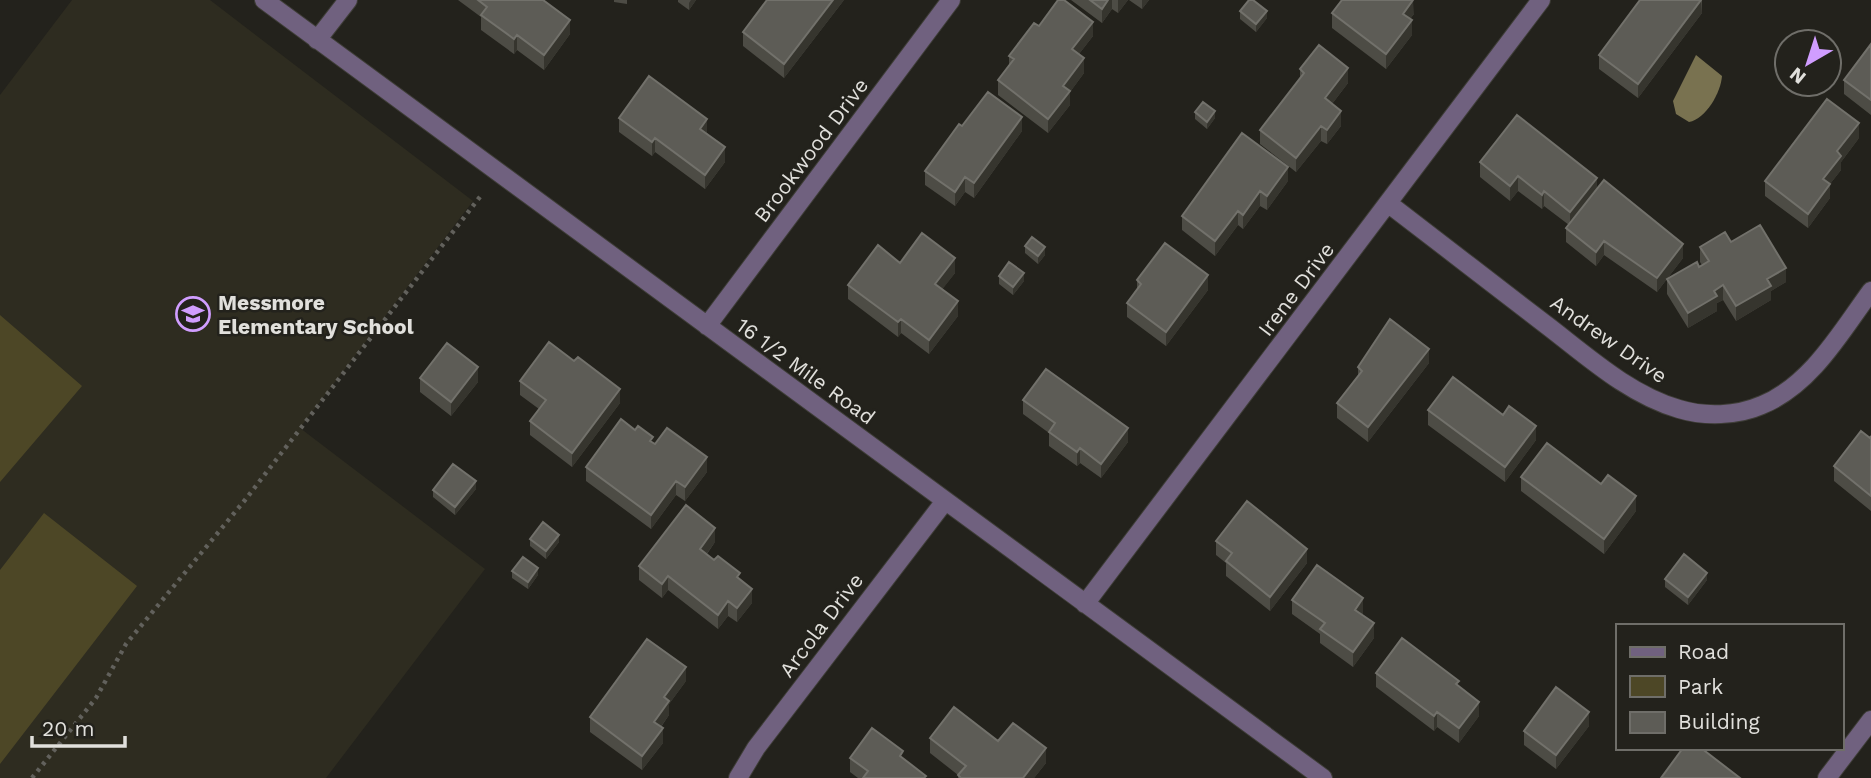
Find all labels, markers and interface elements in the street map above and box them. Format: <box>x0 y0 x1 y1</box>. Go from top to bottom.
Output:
north arrow <box>1773 28 1843 98</box>
text: N <box>1785 62 1810 89</box>
street label: Brookwood Drive <box>749 73 873 227</box>
street label: Irene Drive <box>1253 237 1339 341</box>
place label: Messmore Elementary School <box>218 290 414 339</box>
street label: Andrew Drive <box>1546 290 1672 388</box>
school or university icon: Messmore Elementary School <box>174 295 212 333</box>
street label: 16 1/2 Mile Road <box>732 312 880 430</box>
street label: Arcola Drive <box>774 568 868 682</box>
legend <box>1616 624 1843 750</box>
text: Road <box>1678 639 1729 664</box>
text: Park <box>1678 674 1723 699</box>
scale bar <box>32 704 124 748</box>
text: Building <box>1678 709 1760 734</box>
text: 20 m <box>42 716 94 741</box>

